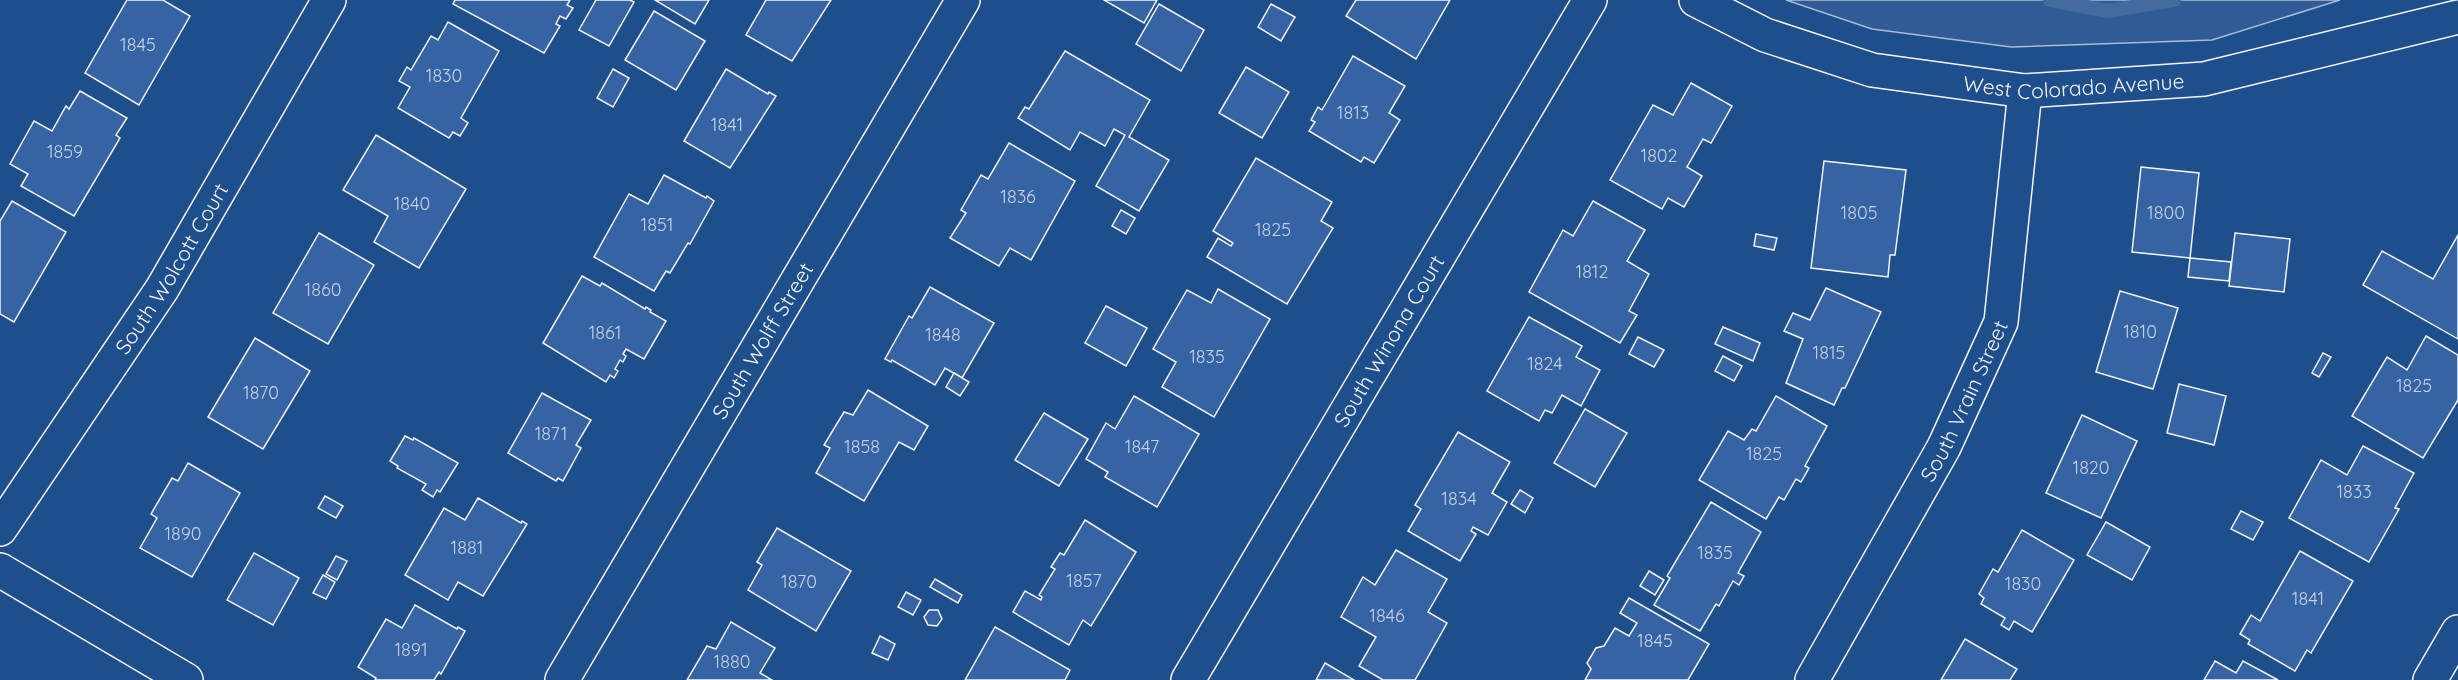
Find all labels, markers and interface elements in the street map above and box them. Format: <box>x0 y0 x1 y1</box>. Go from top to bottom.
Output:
house number: 1845 <box>120 33 156 56</box>
house number: 1830 <box>426 64 462 87</box>
street label: West Colorado Avenue <box>1961 67 2185 105</box>
house number: 1813 <box>1337 101 1369 124</box>
house number: 1841 <box>711 113 743 136</box>
house number: 1859 <box>47 140 83 163</box>
house number: 1802 <box>1640 144 1678 167</box>
street label: South Wolcott Court <box>109 178 233 359</box>
house number: 1836 <box>1000 185 1036 208</box>
house number: 1840 <box>394 192 430 215</box>
house number: 1805 <box>1841 201 1877 224</box>
house number: 1800 <box>2147 201 2185 224</box>
house number: 1851 <box>641 213 673 236</box>
house number: 1825 <box>1255 218 1291 241</box>
street label: South Winona Court <box>1328 250 1449 431</box>
street label: South Wolff Street <box>706 258 818 423</box>
house number: 1812 <box>1575 260 1609 283</box>
house number: 1860 <box>305 278 341 301</box>
street label: South Vrain Street <box>1914 316 2013 486</box>
house number: 1810 <box>2123 320 2157 343</box>
house number: 1861 <box>589 321 621 344</box>
house number: 1848 <box>925 323 961 346</box>
house number: 1815 <box>1813 341 1845 364</box>
house number: 1835 <box>1189 345 1225 368</box>
house number: 1824 <box>1527 352 1563 375</box>
house number: 1825 <box>2396 374 2432 397</box>
house number: 1870 <box>243 381 279 404</box>
house number: 1871 <box>535 422 567 445</box>
house number: 1858 <box>844 435 880 458</box>
house number: 1847 <box>1125 435 1159 458</box>
house number: 1825 <box>1746 442 1782 465</box>
house number: 1820 <box>2072 456 2110 479</box>
house number: 1833 <box>2336 480 2372 503</box>
house number: 1834 <box>1441 487 1477 510</box>
house number: 1890 <box>164 522 202 545</box>
house number: 1881 <box>451 536 483 559</box>
house number: 1835 <box>1697 541 1733 564</box>
house number: 1857 <box>1066 569 1102 592</box>
house number: 1870 <box>781 570 817 593</box>
house number: 1830 <box>2005 572 2041 595</box>
house number: 1841 <box>2292 587 2324 610</box>
house number: 1846 <box>1369 604 1405 627</box>
house number: 1845 <box>1637 629 1673 652</box>
house number: 1891 <box>394 638 428 661</box>
house number: 1880 <box>714 650 750 673</box>

